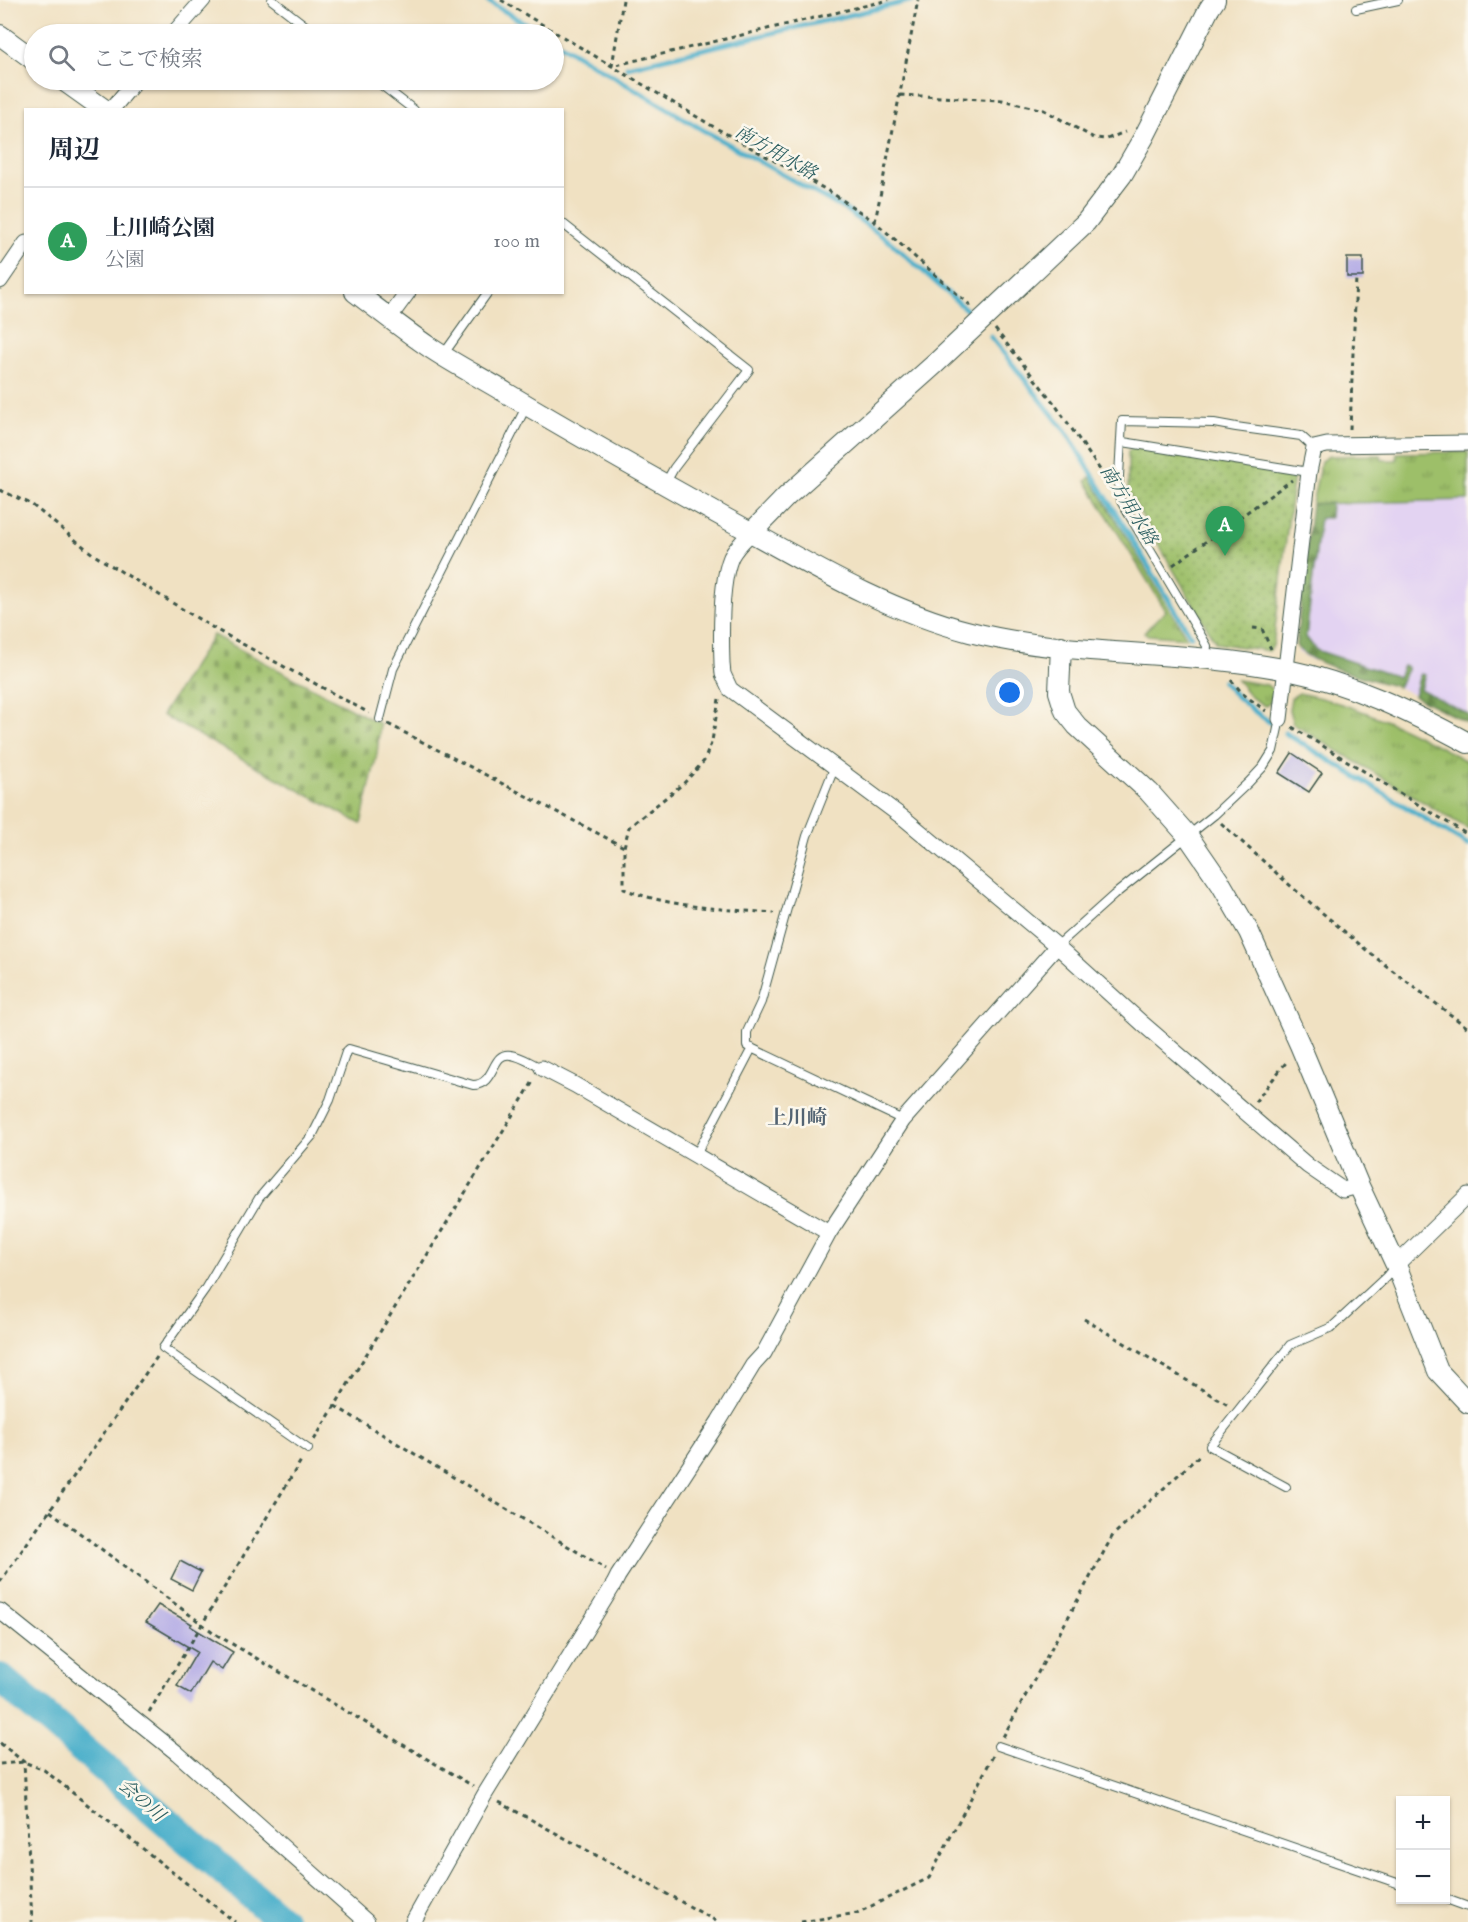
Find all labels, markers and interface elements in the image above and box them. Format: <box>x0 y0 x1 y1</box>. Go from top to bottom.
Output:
search box <box>24 24 564 90</box>
icon: search <box>45 41 78 74</box>
text: ここで検索 <box>93 46 203 74</box>
water label: 南方用水路 <box>731 121 822 187</box>
text: 周辺 <box>48 134 100 167</box>
text: 上川崎公園 <box>105 215 215 243</box>
text: A <box>61 229 74 254</box>
text: 100 m <box>493 229 540 254</box>
text: 公園 <box>105 248 145 273</box>
water label: 南方用水路 <box>1094 462 1162 552</box>
pin: A <box>1206 506 1244 556</box>
your location <box>995 678 1024 707</box>
district label: 上川崎 <box>767 1106 827 1131</box>
water label: 会の川 <box>113 1775 170 1829</box>
map controls <box>1396 1796 1450 1904</box>
button: + <box>1396 1796 1450 1850</box>
button: − <box>1396 1850 1450 1904</box>

